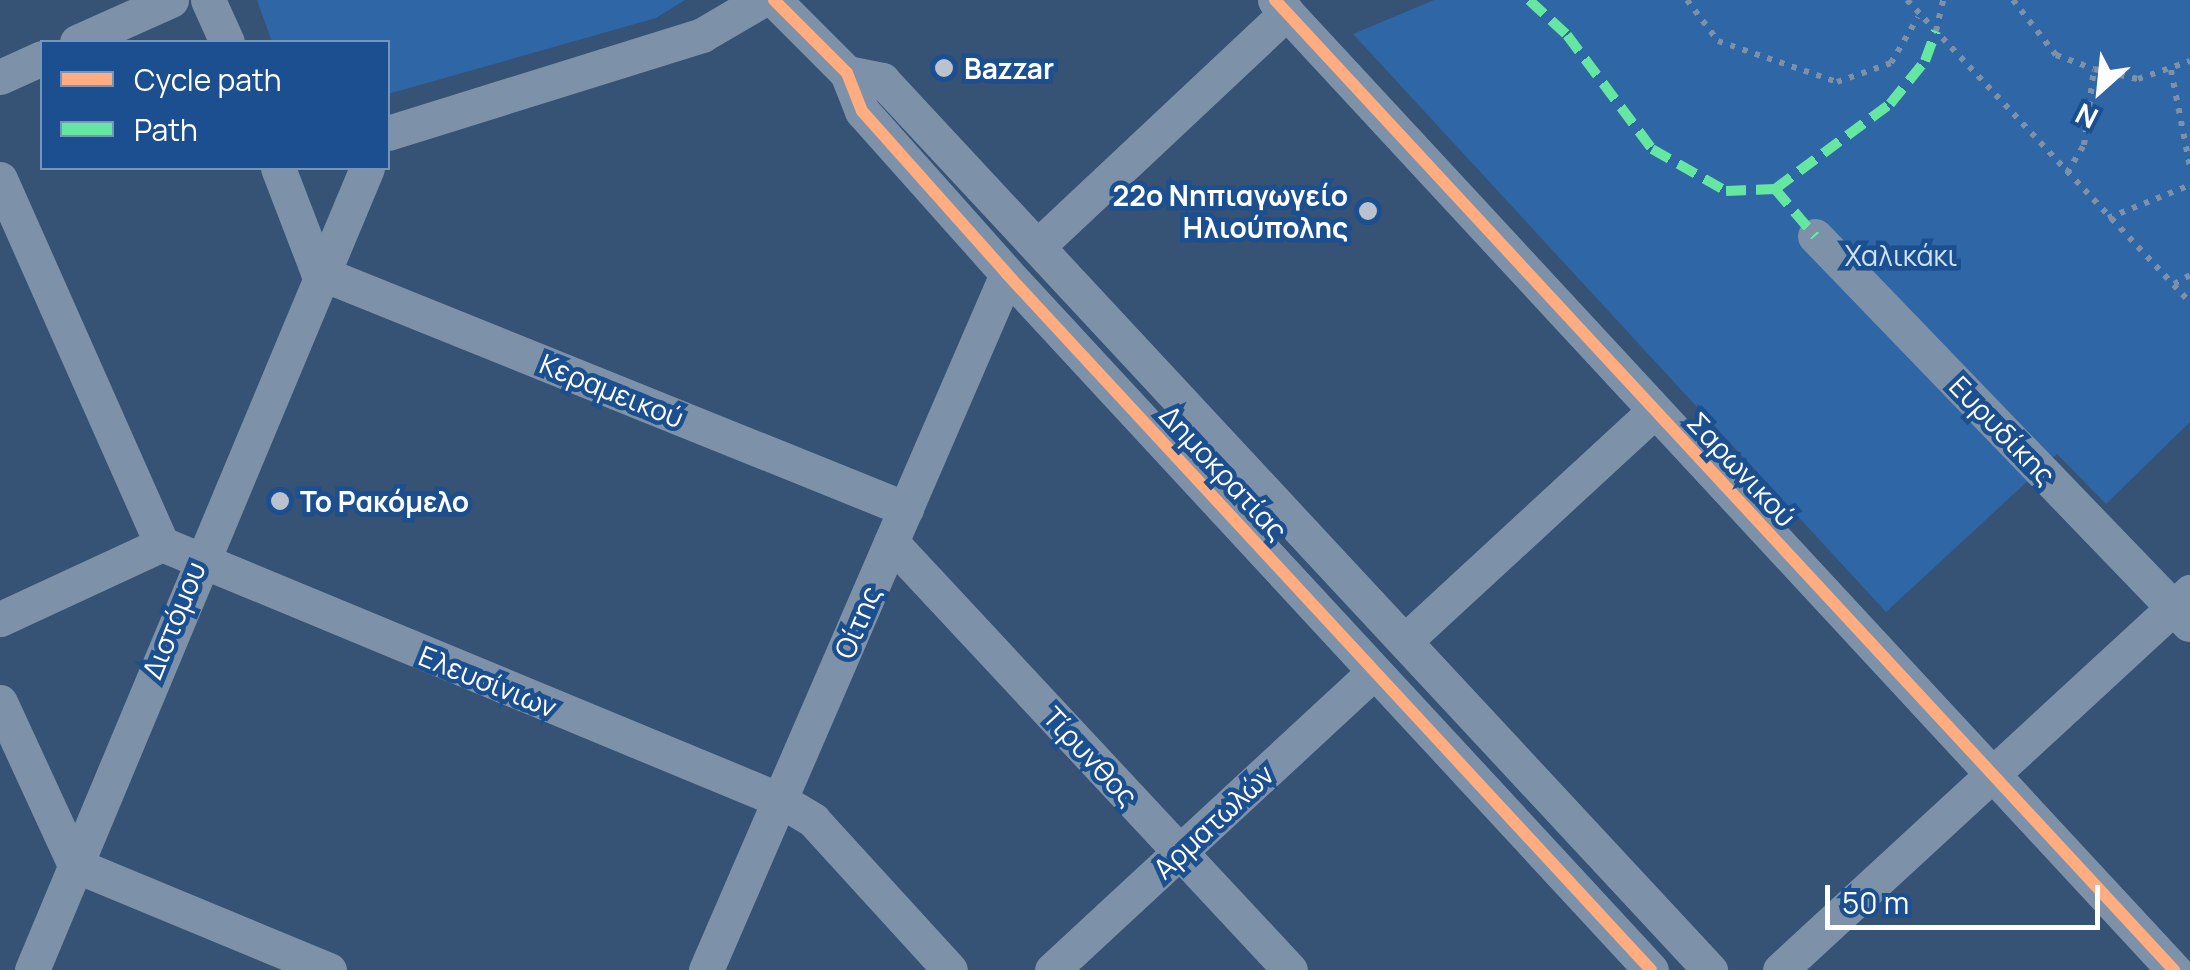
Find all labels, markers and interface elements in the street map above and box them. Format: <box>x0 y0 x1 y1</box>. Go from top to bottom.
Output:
legend <box>40 40 390 170</box>
north arrow <box>2050 40 2150 140</box>
place label: Bazzar <box>964 51 1054 85</box>
marker: Bazzar <box>933 57 955 79</box>
text: Cycle path <box>134 59 282 100</box>
text: N <box>2069 95 2104 138</box>
text: Path <box>134 109 198 150</box>
place label: 22ο Νηπιαγωγείο Ηλιούπολης <box>1113 178 1348 244</box>
marker: 22ο Νηπιαγωγείο Ηλιούπολης <box>1357 200 1379 222</box>
park label: Χαλικάκι <box>1845 238 1957 272</box>
street label: Κεραµεικού <box>535 346 689 434</box>
street label: Ευρυδίκης <box>1943 369 2063 491</box>
street label: Δημοκρατίας <box>1153 398 1295 546</box>
street label: Σαρωνικού <box>1681 405 1803 533</box>
place label: Το Ρακόμελο <box>300 484 469 518</box>
marker: Το Ρακόμελο <box>269 490 291 512</box>
street label: Διστόμου <box>134 556 212 684</box>
street label: Οίτης <box>827 581 887 663</box>
street label: Ελευσίνιων <box>414 638 562 724</box>
street label: Τίρυνθος <box>1037 700 1145 812</box>
street label: Αρματωλών <box>1146 757 1280 885</box>
scale bar <box>1830 865 2105 927</box>
text: 50 m <box>1842 882 1909 923</box>

